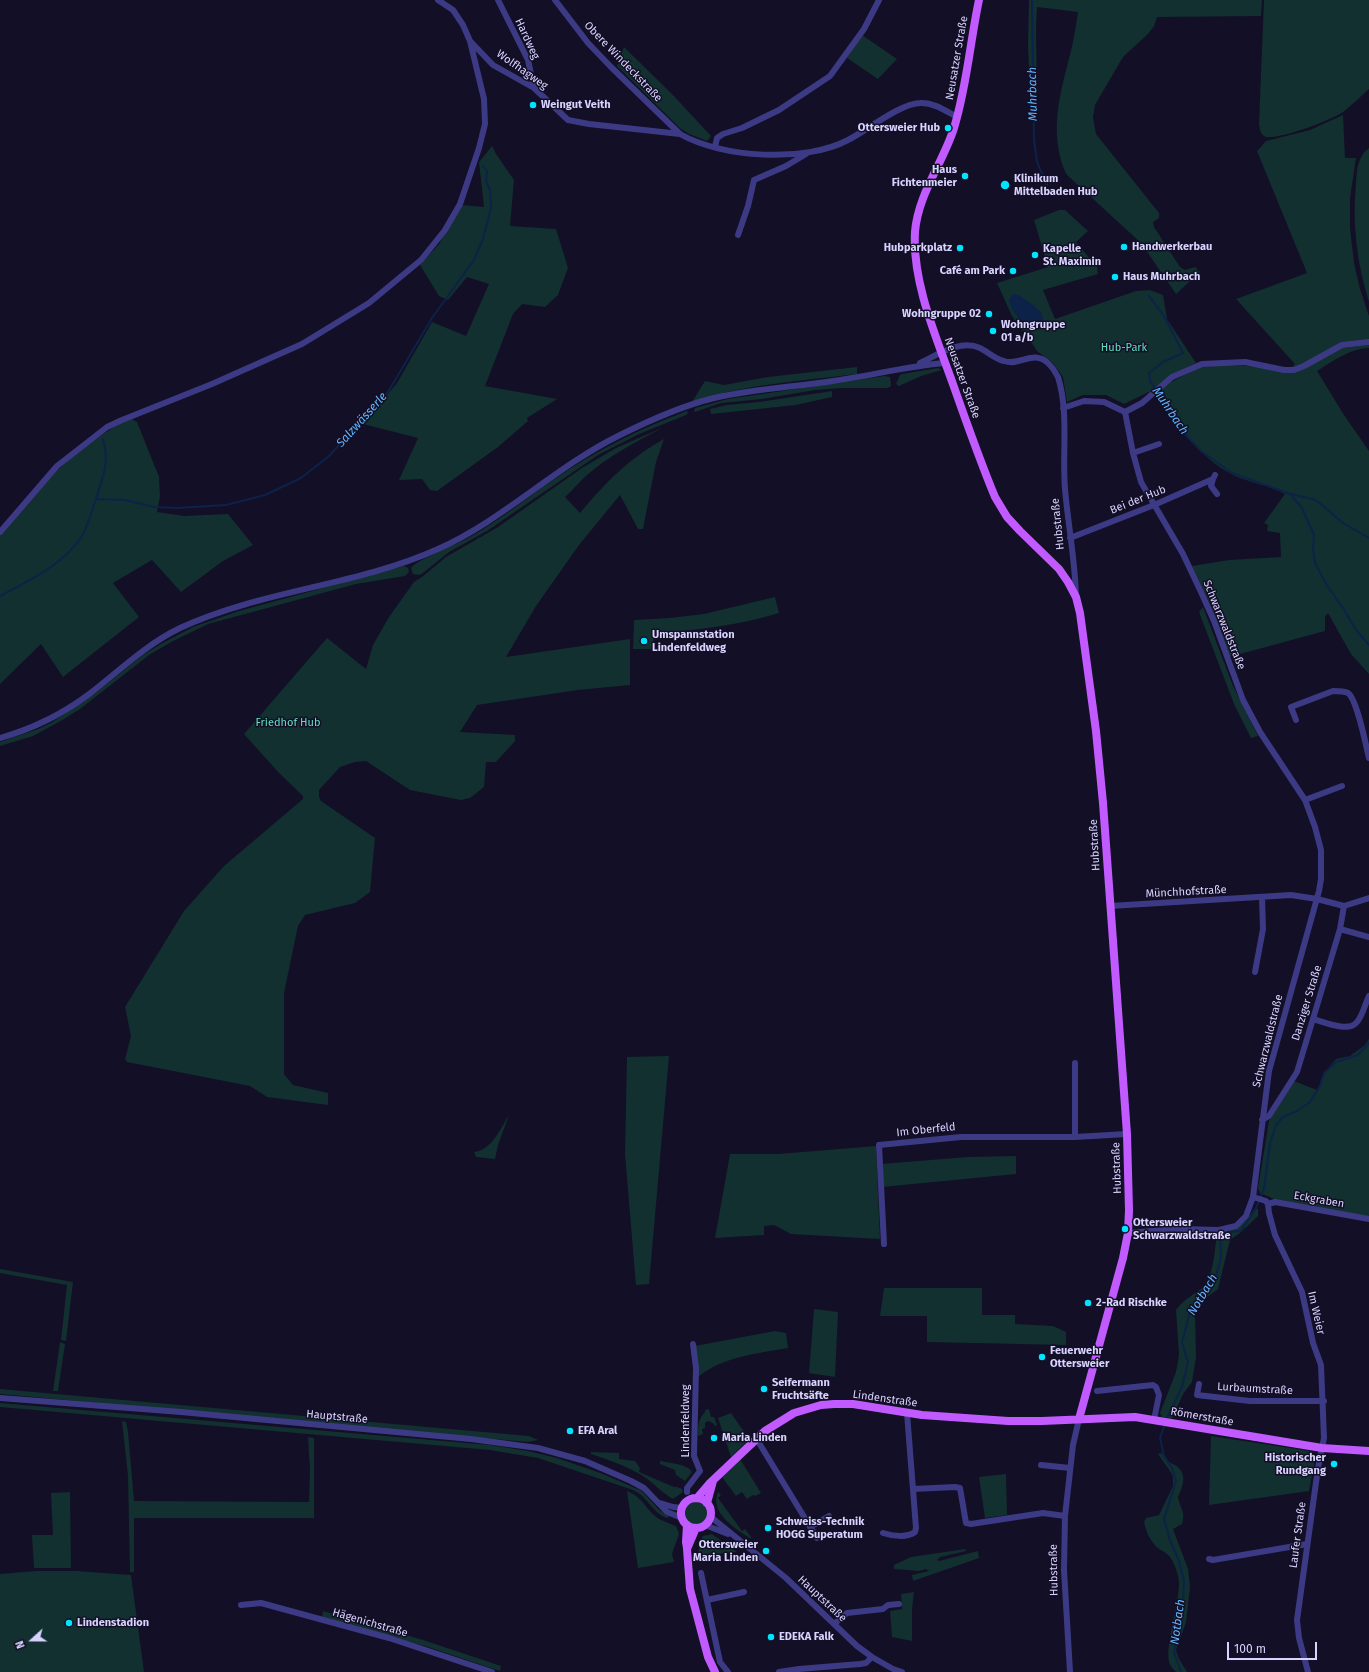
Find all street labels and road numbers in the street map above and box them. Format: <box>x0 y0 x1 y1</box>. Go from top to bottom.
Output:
street label: Neusatzer Straße <box>943 15 971 101</box>
street label: Hardweg <box>512 16 542 62</box>
street label: Obere Windeckstraße <box>581 19 665 105</box>
street label: Wolfhagweg <box>494 47 550 93</box>
street label: Neusatzer Straße <box>941 336 983 420</box>
street label: Bei der Hub <box>1108 483 1168 517</box>
street label: Hubstraße <box>1049 498 1067 550</box>
street label: Schwarzwaldstraße <box>1200 578 1248 672</box>
street label: Hubstraße <box>1087 819 1103 871</box>
street label: Münchhofstraße <box>1145 883 1227 901</box>
street label: Danziger Straße <box>1289 964 1325 1042</box>
street label: Schwarzwaldstraße <box>1250 993 1286 1089</box>
street label: Im Oberfeld <box>896 1120 956 1140</box>
street label: Hubstraße <box>1109 1142 1125 1194</box>
street label: Eckgraben <box>1293 1189 1345 1211</box>
street label: Im Weier <box>1305 1290 1327 1336</box>
street label: Lurbaumstraße <box>1217 1380 1293 1398</box>
street label: Lindenfeldweg <box>679 1385 693 1457</box>
street label: Lindenstraße <box>852 1388 918 1410</box>
street label: Römerstraße <box>1169 1405 1235 1429</box>
street label: Hauptstraße <box>306 1408 368 1426</box>
street label: Laufer Straße <box>1287 1501 1309 1569</box>
street label: Hubstraße <box>1047 1544 1061 1596</box>
street label: Hauptstraße <box>795 1573 849 1625</box>
street label: Hägenichstraße <box>331 1606 409 1640</box>

